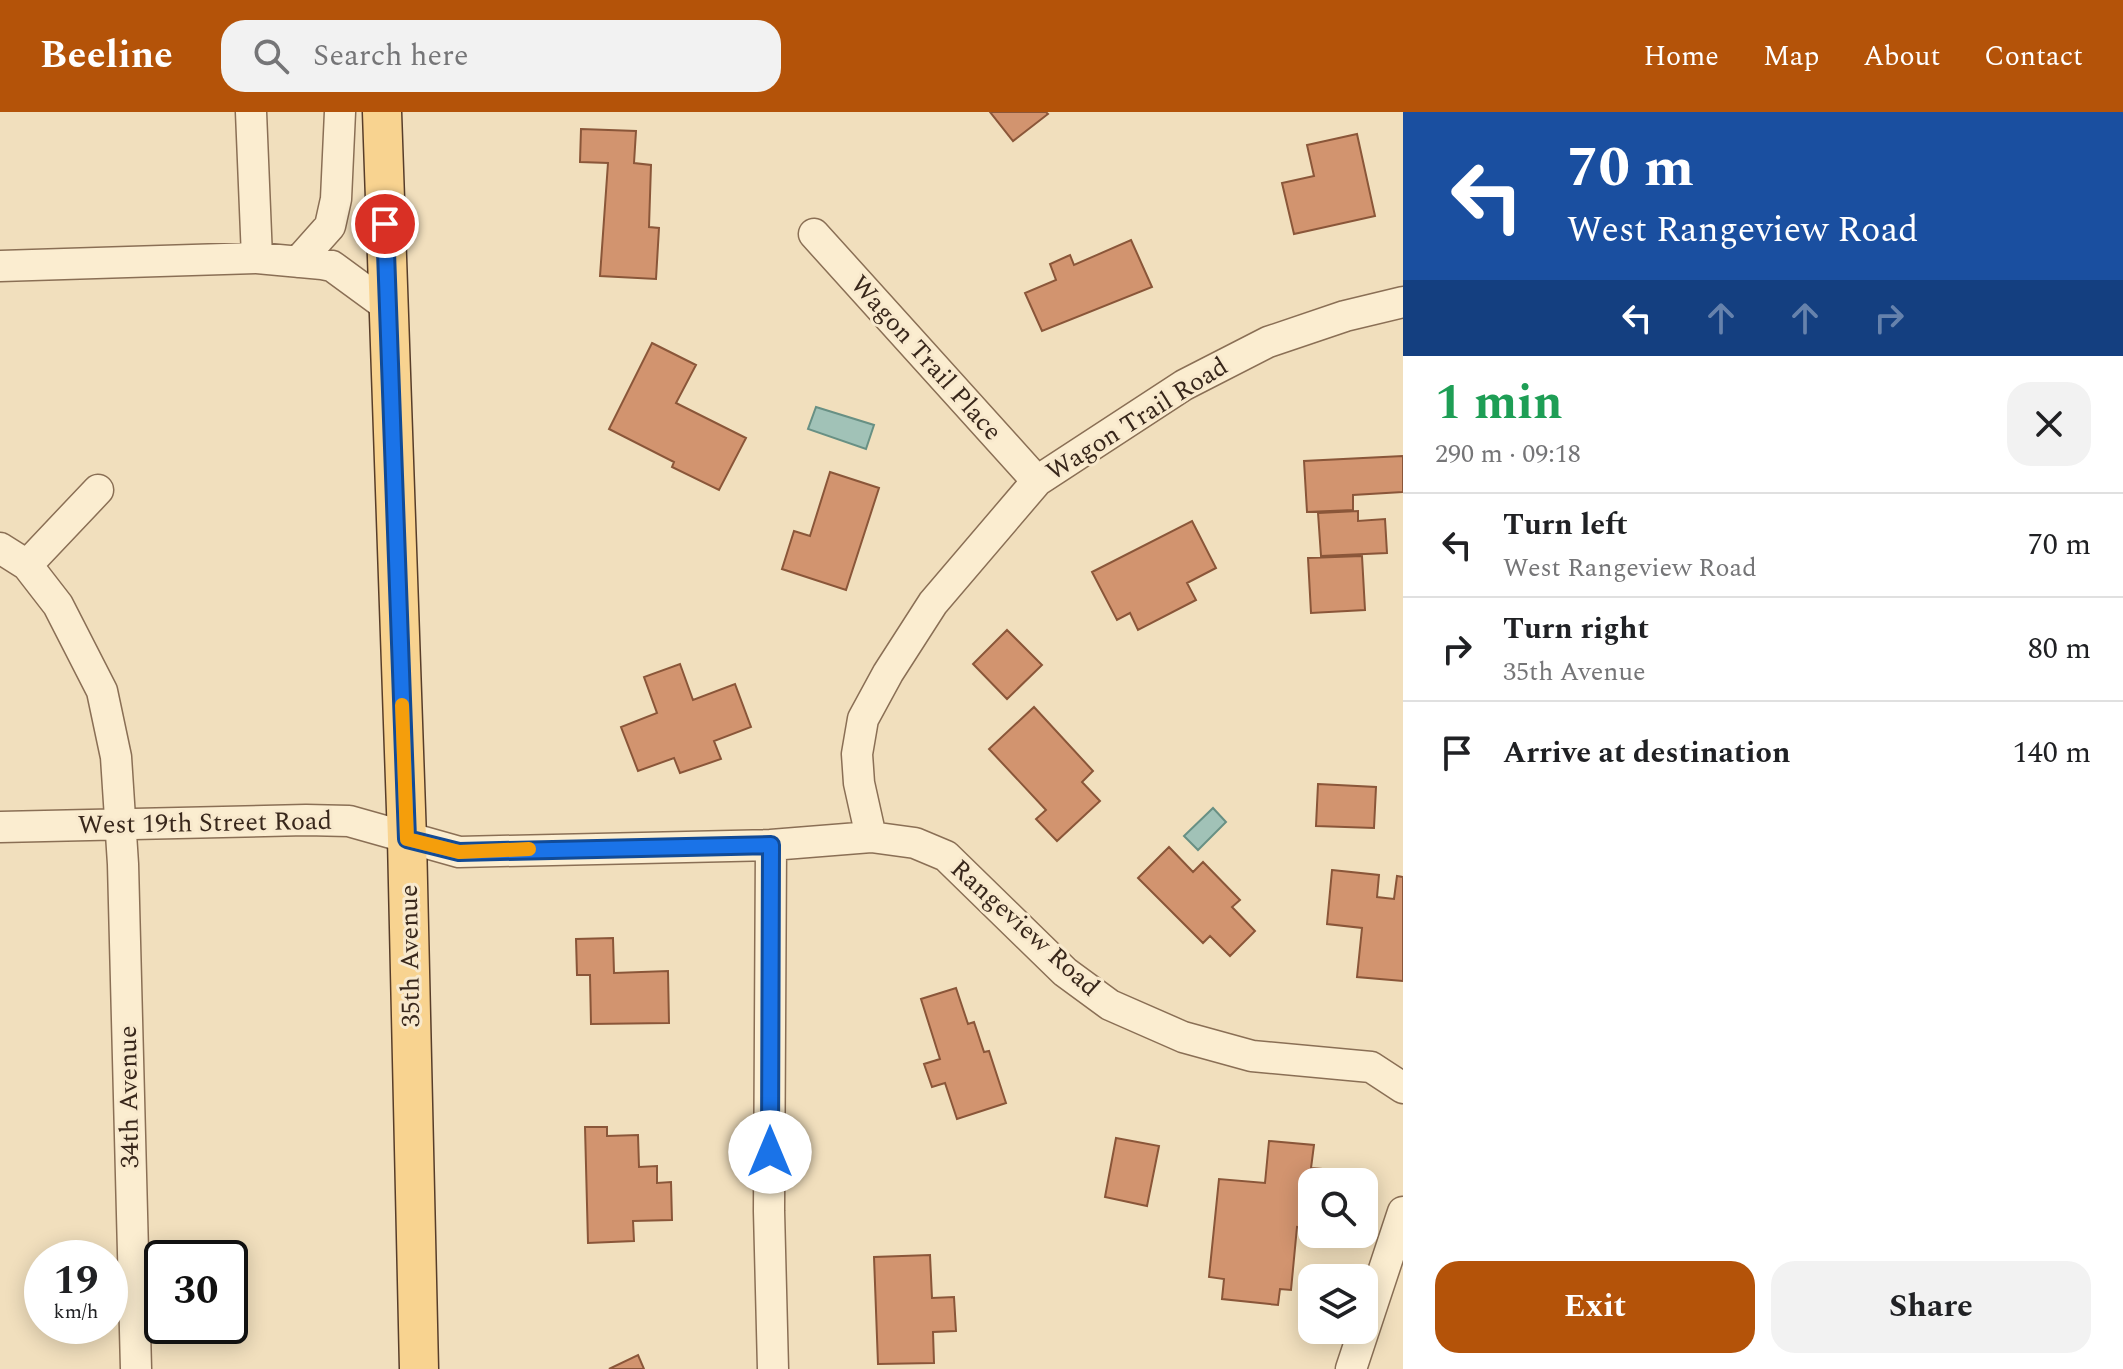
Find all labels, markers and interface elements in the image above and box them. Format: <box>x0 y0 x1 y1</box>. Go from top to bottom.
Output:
search box <box>221 20 781 92</box>
text: Beeline <box>40 27 173 85</box>
text: Search here <box>313 33 469 79</box>
icon: search <box>249 34 293 78</box>
text: Home <box>1643 35 1719 78</box>
text: Map <box>1763 35 1819 78</box>
text: About <box>1863 35 1940 78</box>
text: Contact <box>1984 35 2083 78</box>
text: 70 m <box>1567 126 1694 211</box>
icon: left <box>1435 144 1539 248</box>
pin <box>351 190 419 258</box>
icon: arrive <box>363 202 407 246</box>
text: West Rangeview Road <box>1567 203 1918 258</box>
street label: Wagon Trail Place <box>840 266 1012 450</box>
icon: left <box>1615 296 1659 340</box>
icon: ahead <box>1699 296 1743 340</box>
icon: ahead <box>1783 296 1827 340</box>
icon: right <box>1867 296 1911 340</box>
street label: Wagon Trail Road <box>1038 347 1236 491</box>
text: 1 min <box>1435 367 1563 440</box>
button: close <box>2007 382 2091 466</box>
text: 290 m · 09:18 <box>1435 434 1581 474</box>
text: Turn left <box>1503 502 1628 548</box>
text: 70 m <box>2028 522 2091 568</box>
icon: left <box>1435 523 1479 567</box>
text: West Rangeview Road <box>1503 548 1757 588</box>
text: Turn right <box>1503 606 1649 652</box>
text: 80 m <box>2028 626 2091 672</box>
icon: right <box>1435 627 1479 671</box>
text: 35th Avenue <box>1503 652 1646 692</box>
text: Arrive at destination <box>1503 730 1790 776</box>
text: 140 m <box>2013 730 2091 776</box>
icon: arrive <box>1435 731 1479 775</box>
street label: West 19th Street Road <box>77 801 333 845</box>
street label: Rangeview Road <box>941 850 1109 1006</box>
street label: 35th Avenue <box>389 884 431 1028</box>
street label: 34th Avenue <box>108 1025 150 1169</box>
position arrow <box>728 1110 812 1194</box>
map controls <box>1298 1168 1378 1344</box>
button: search <box>1298 1168 1378 1248</box>
speed limit sign: 30 <box>144 1240 248 1344</box>
text: 19 <box>54 1251 98 1312</box>
button: Exit <box>1435 1261 1755 1353</box>
button: Share <box>1771 1261 2091 1353</box>
button: layers <box>1298 1264 1378 1344</box>
text: km/h <box>54 1297 99 1327</box>

